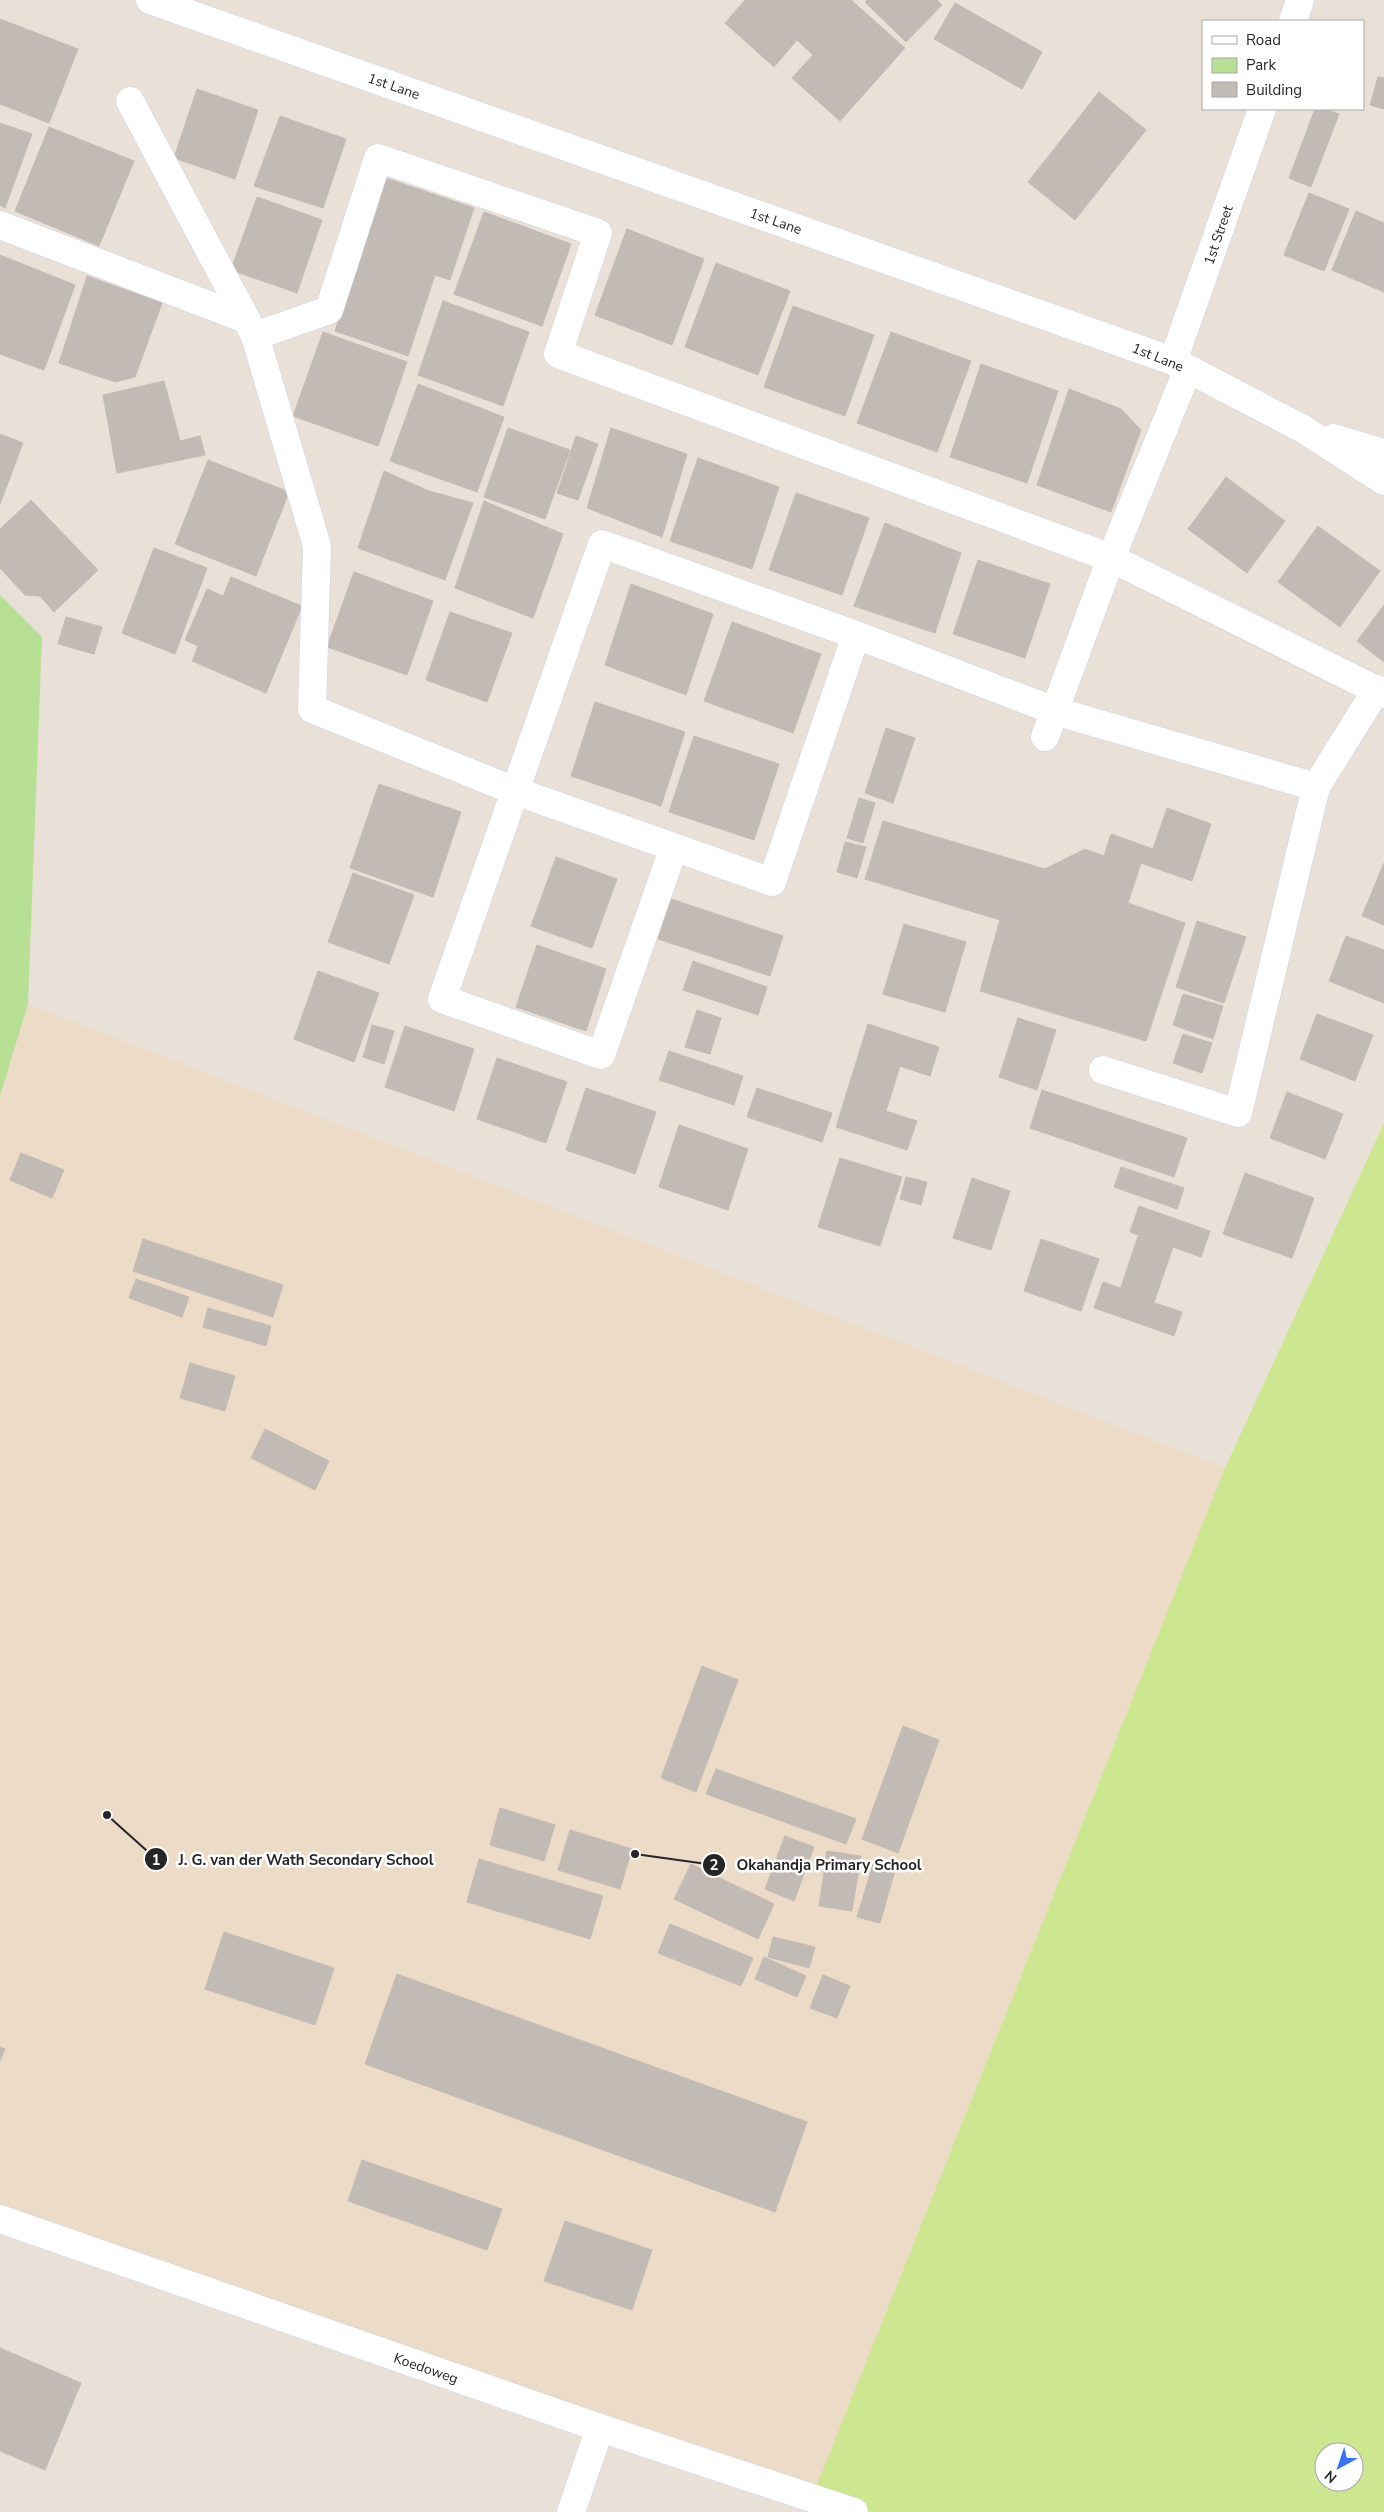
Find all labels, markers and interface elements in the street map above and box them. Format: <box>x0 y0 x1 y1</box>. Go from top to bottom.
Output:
legend <box>1202 20 1364 110</box>
text: Road <box>1246 30 1281 50</box>
text: Park <box>1246 55 1276 75</box>
street label: 1st Lane <box>365 69 422 104</box>
text: Building <box>1246 80 1302 100</box>
street label: 1st Street <box>1199 203 1238 267</box>
street label: 1st Lane <box>747 204 804 239</box>
street label: 1st Lane <box>1129 339 1186 376</box>
callout: J. G. van der Wath Secondary School <box>144 1844 444 1874</box>
text: 1 <box>151 1850 161 1870</box>
text: J. G. van der Wath Secondary School <box>178 1850 434 1870</box>
callout: Okahandja Primary School <box>701 1850 931 1880</box>
text: 2 <box>709 1855 719 1875</box>
text: Okahandja Primary School <box>736 1855 922 1875</box>
street label: Koedoweg <box>391 2349 461 2388</box>
north arrow <box>1314 2442 1364 2492</box>
text: N <box>1321 2466 1341 2487</box>

